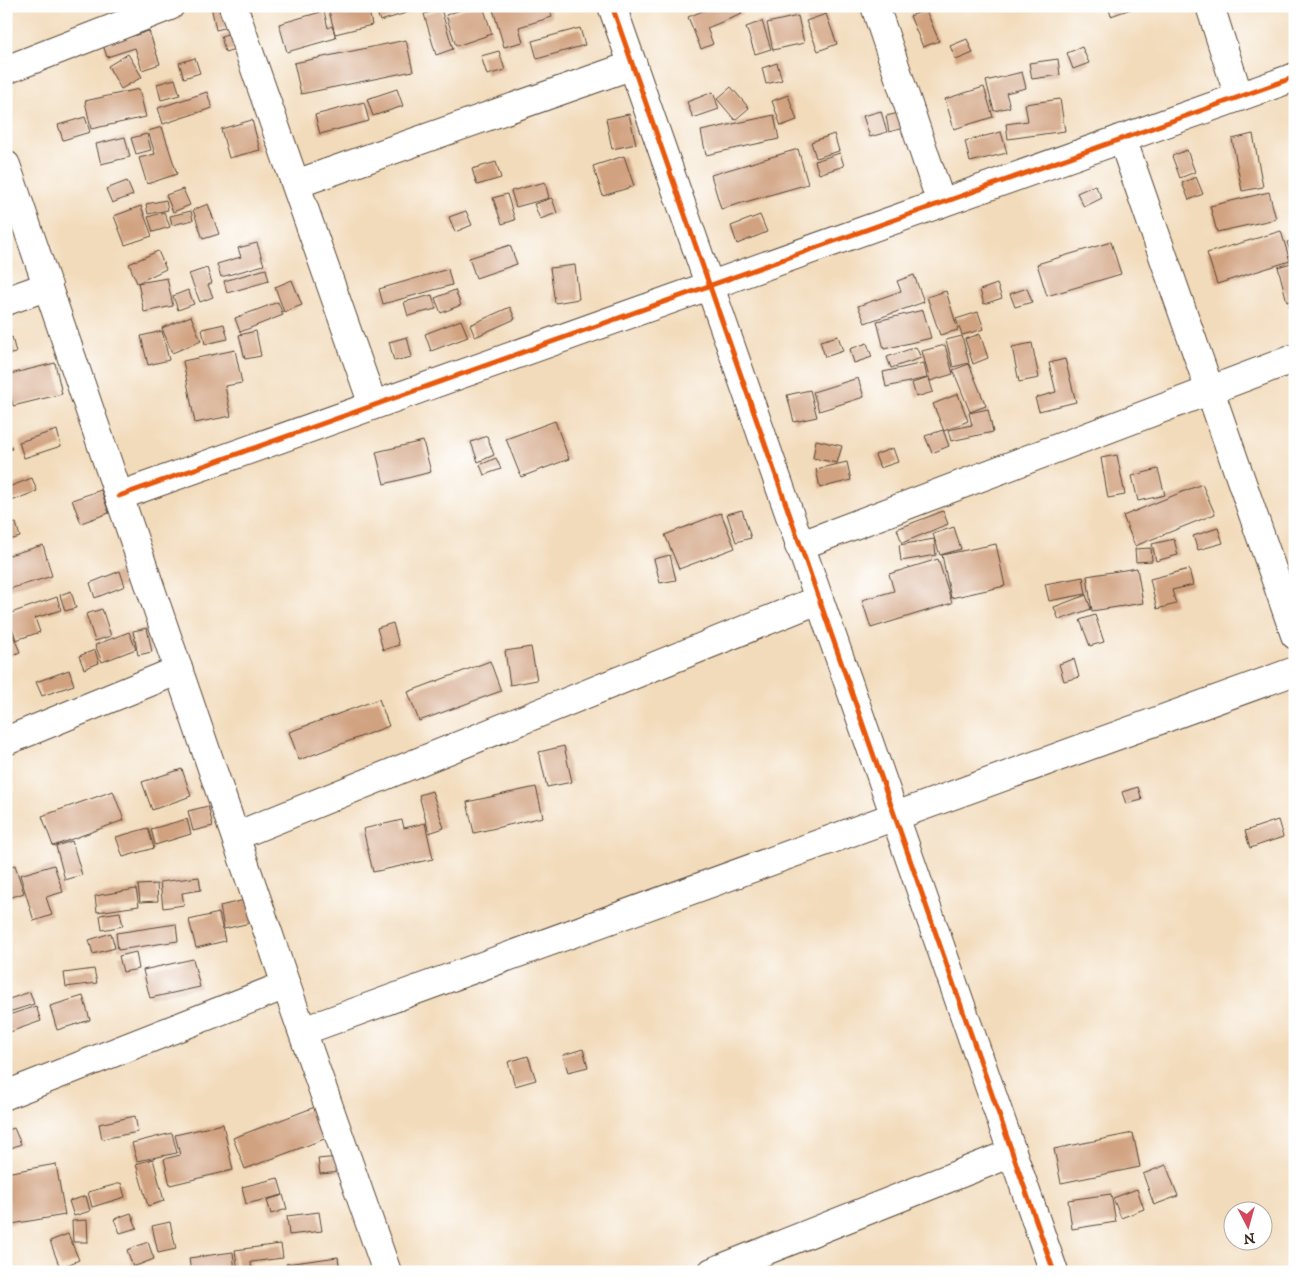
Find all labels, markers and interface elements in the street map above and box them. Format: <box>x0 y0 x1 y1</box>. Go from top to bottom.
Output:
north arrow <box>1224 1200 1274 1250</box>
text: N <box>1242 1228 1256 1248</box>

